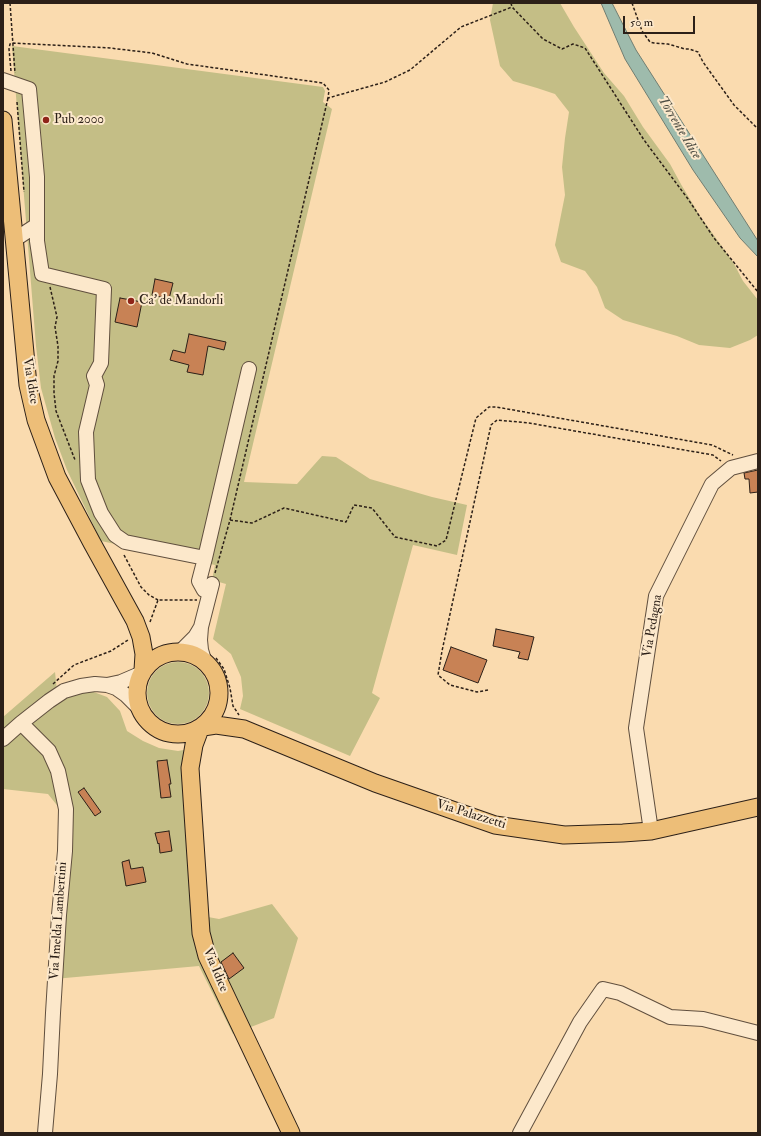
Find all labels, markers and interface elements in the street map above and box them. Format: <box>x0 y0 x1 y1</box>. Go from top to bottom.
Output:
scale bar <box>625 8 697 34</box>
text: 50 m <box>630 15 653 30</box>
water label: Torrente Idice <box>654 93 704 163</box>
place label: Pub 2000 <box>54 112 104 128</box>
marker: Pub 2000 <box>41 115 51 125</box>
place label: Ca' de Mandorli <box>139 293 223 309</box>
marker: Ca' de Mandorli <box>126 296 136 306</box>
street label: Via Idice <box>19 357 41 405</box>
street label: Via Pedagna <box>640 593 666 659</box>
street label: Via Palazzetti <box>434 797 508 833</box>
street label: Via Imelda Lambertini <box>47 861 71 981</box>
street label: Via Idice <box>199 946 231 994</box>

